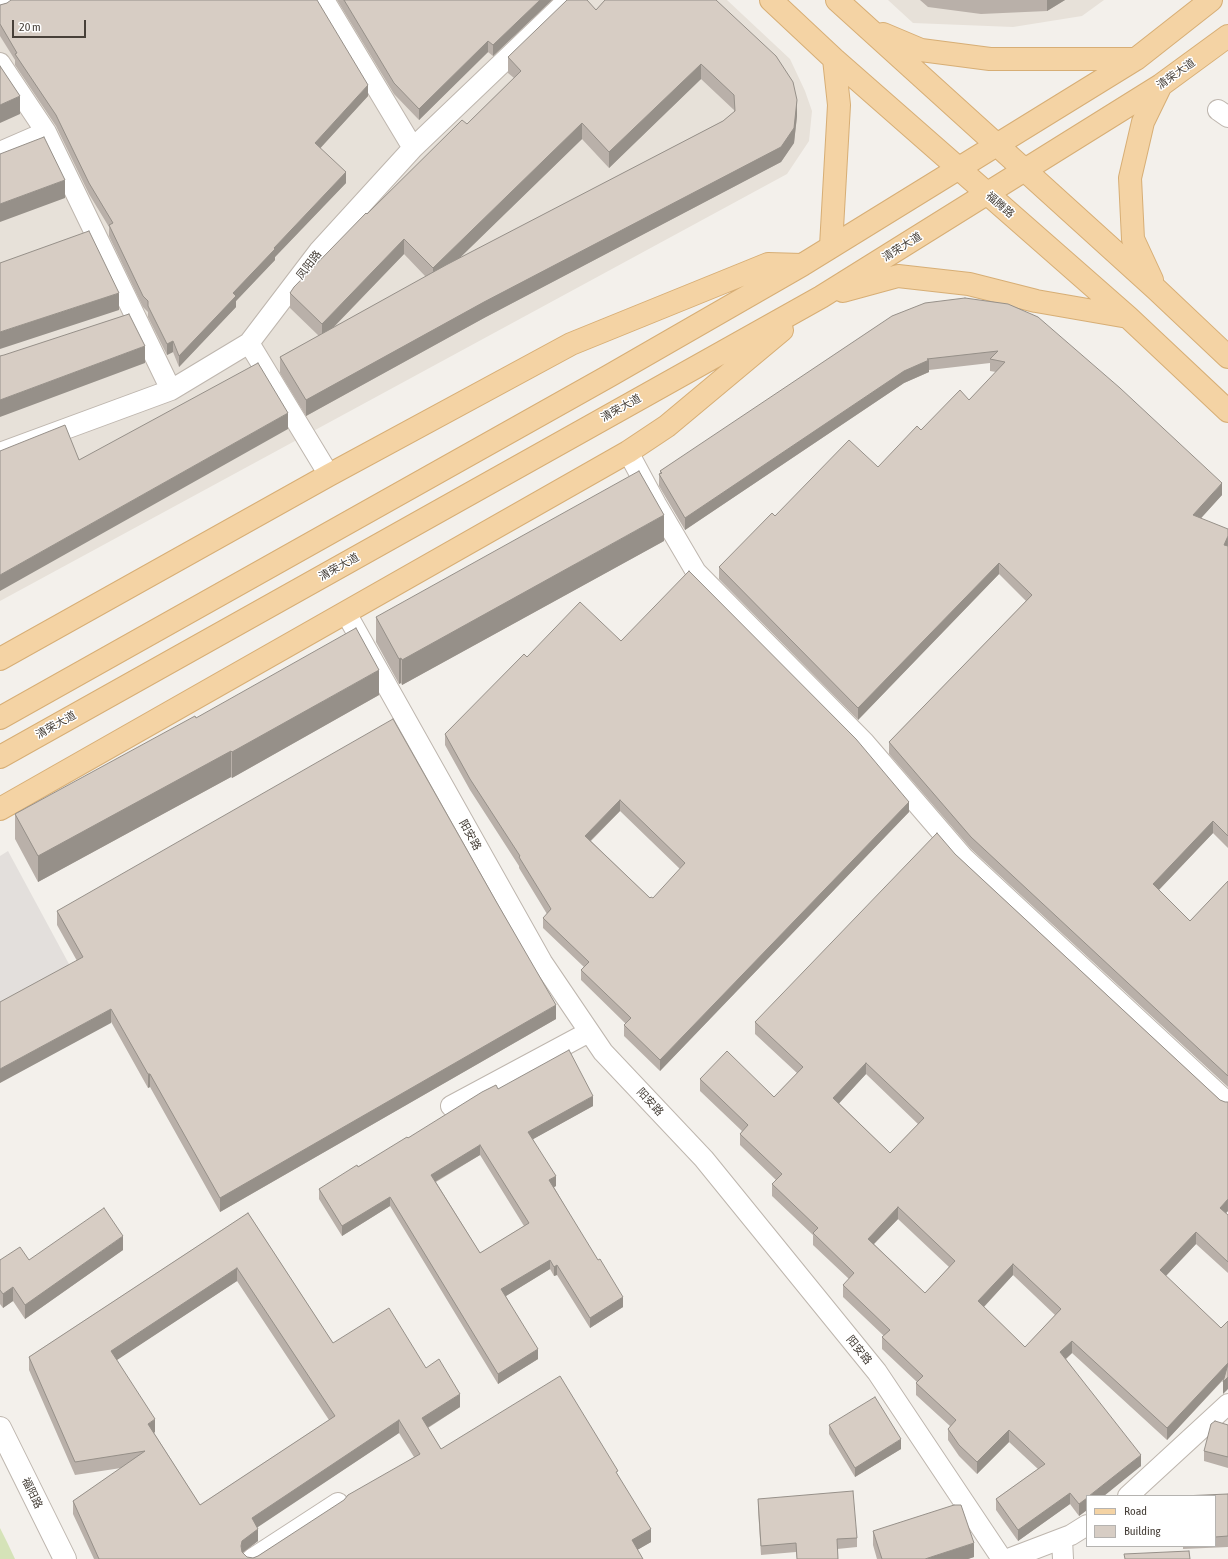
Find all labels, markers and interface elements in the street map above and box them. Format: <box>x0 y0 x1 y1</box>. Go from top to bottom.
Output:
scale bar <box>14 12 88 38</box>
text: 20 m <box>19 20 41 34</box>
street label: 清荣大道 <box>1154 56 1198 92</box>
street label: 福腾路 <box>983 189 1017 221</box>
street label: 清荣大道 <box>880 230 924 264</box>
street label: 凤阳路 <box>294 248 324 282</box>
street label: 清荣大道 <box>599 392 643 424</box>
street label: 清荣大道 <box>317 551 361 583</box>
street label: 清荣大道 <box>34 709 78 741</box>
street label: 阳安路 <box>456 817 484 853</box>
street label: 阳安路 <box>634 1085 666 1119</box>
street label: 阳安路 <box>843 1333 875 1367</box>
street label: 福阳路 <box>19 1475 45 1511</box>
legend <box>1086 1495 1216 1547</box>
text: Road <box>1124 1504 1147 1518</box>
text: Building <box>1124 1524 1161 1538</box>

